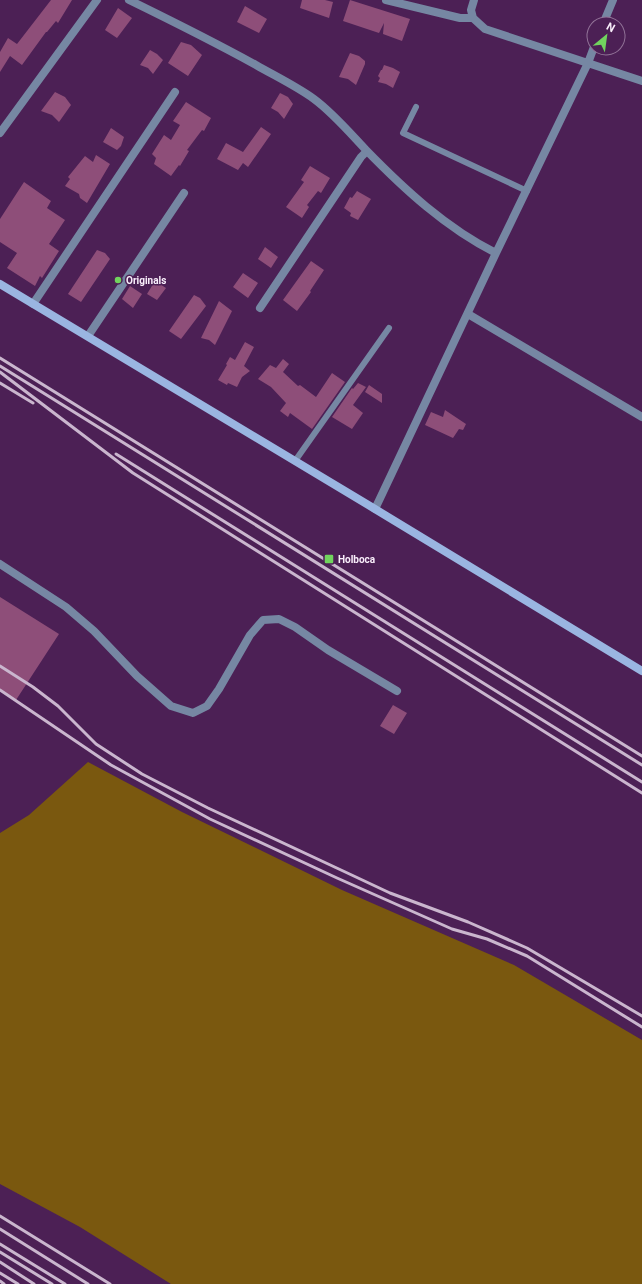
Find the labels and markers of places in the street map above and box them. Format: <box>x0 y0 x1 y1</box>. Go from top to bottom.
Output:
marker: Originals <box>113 275 123 285</box>
place label: Originals <box>126 275 166 286</box>
marker: Holboca <box>323 553 335 565</box>
place label: Holboca <box>338 554 376 565</box>

